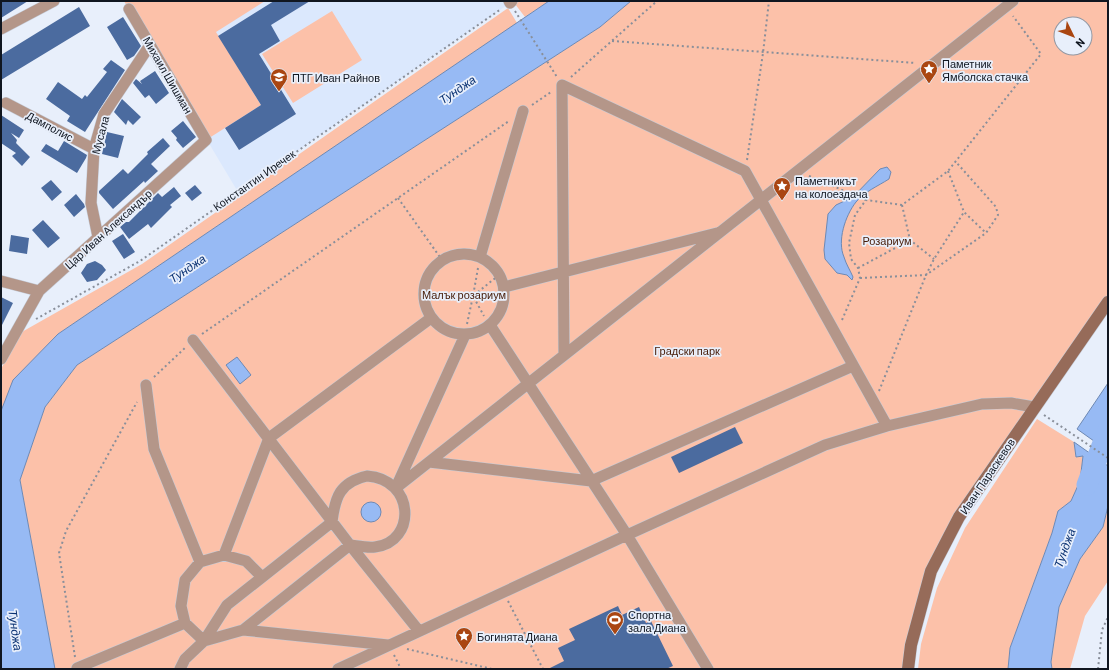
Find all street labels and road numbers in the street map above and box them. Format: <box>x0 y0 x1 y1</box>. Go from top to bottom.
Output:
street label: Михаил Шишман <box>141 34 195 116</box>
street label: Дамполис <box>24 108 76 144</box>
street label: Мусала <box>89 114 112 155</box>
street label: Константин Иречек <box>210 147 298 213</box>
street label: Цар Иван Александър <box>62 187 154 271</box>
street label: Иван Параскевов <box>957 436 1017 516</box>

